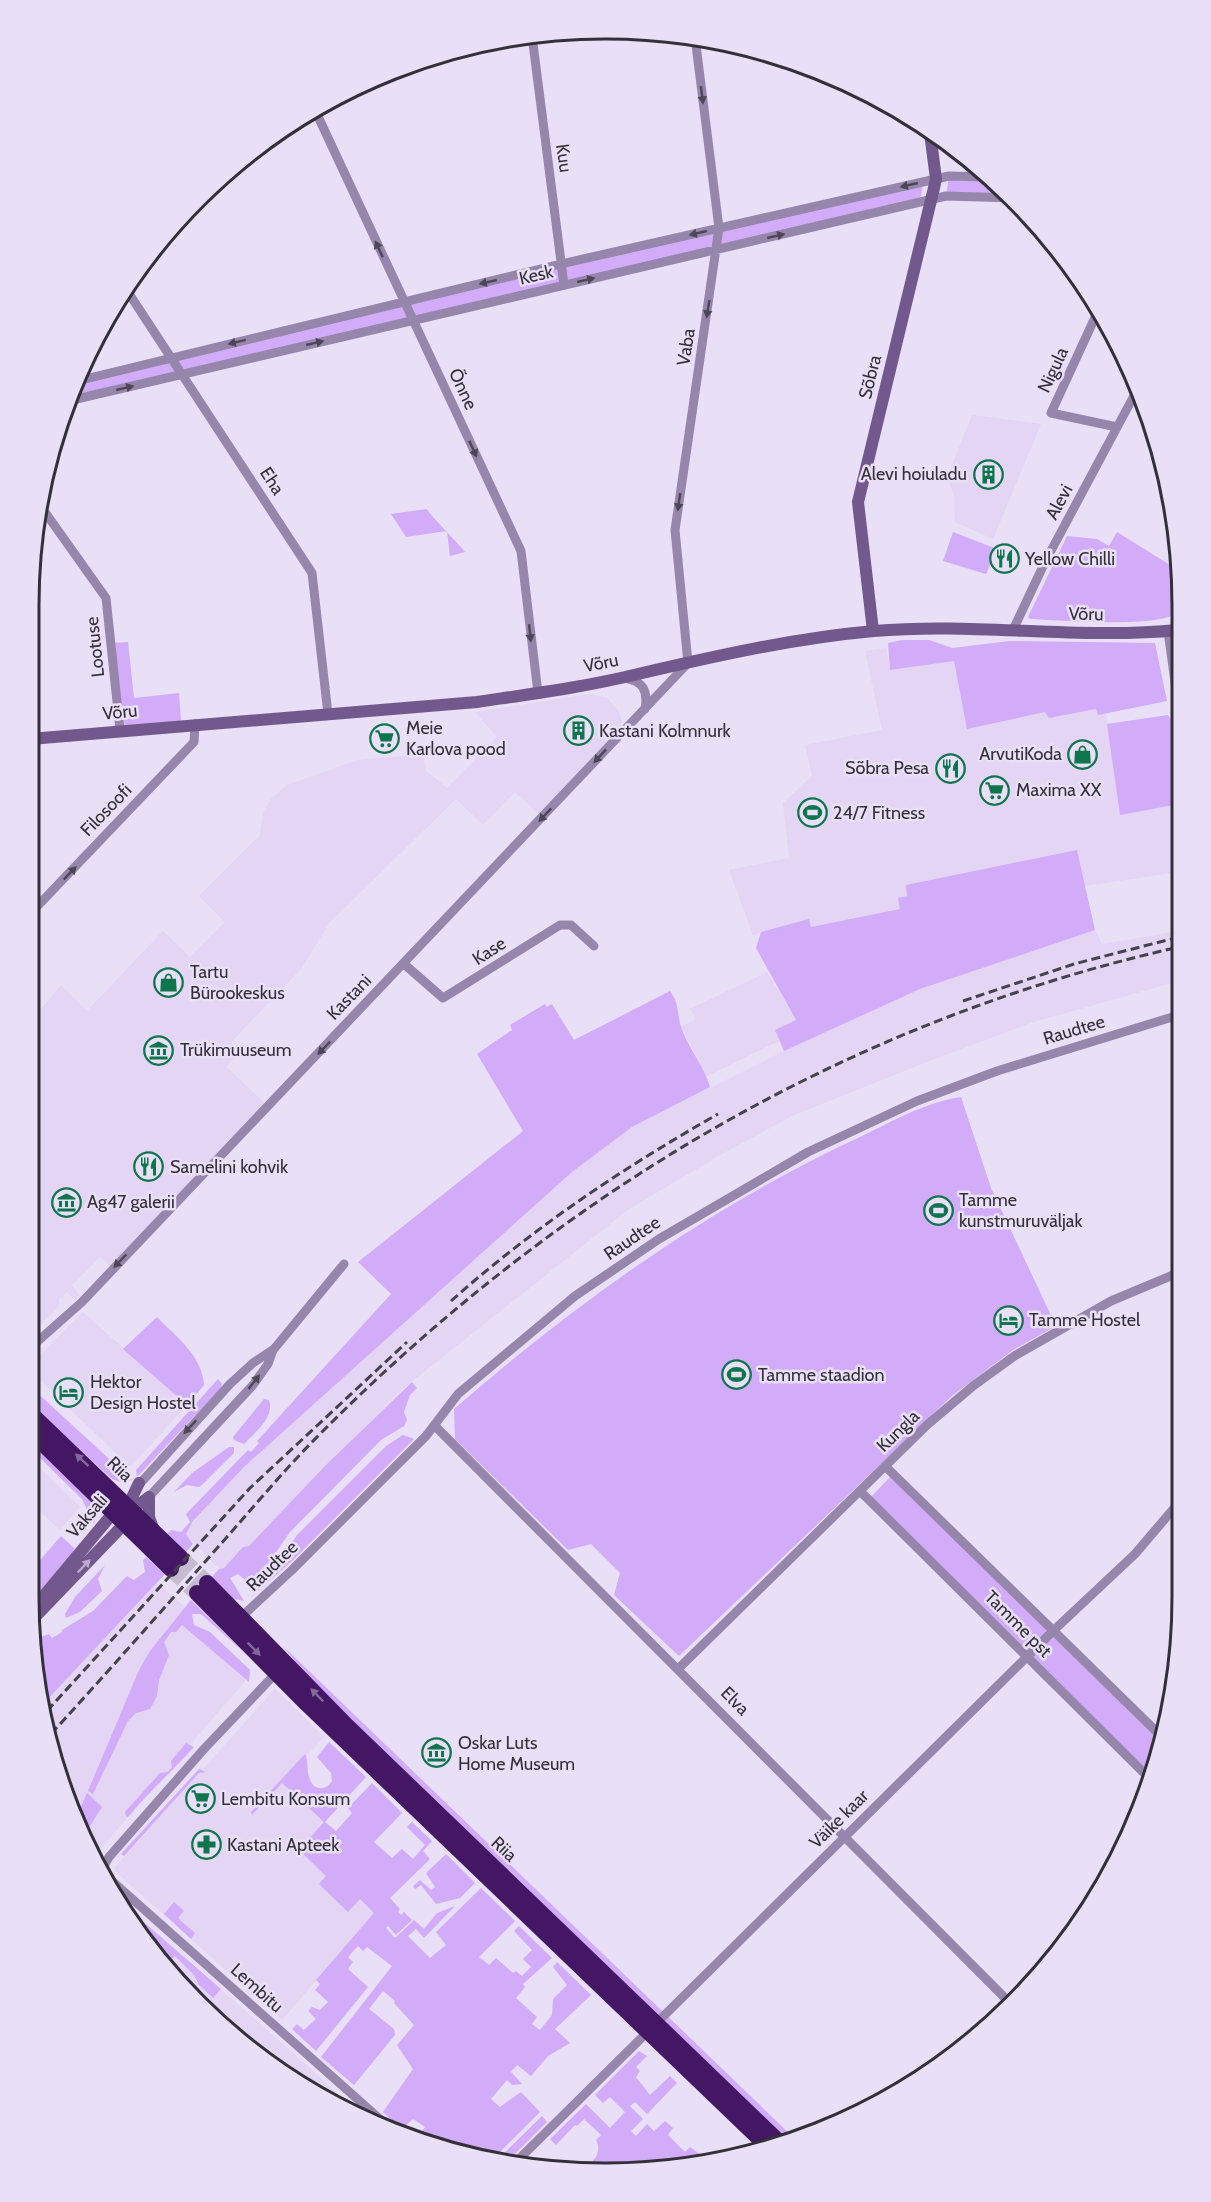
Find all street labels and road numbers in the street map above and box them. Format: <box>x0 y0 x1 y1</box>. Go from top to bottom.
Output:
street label: Kuu <box>551 142 577 174</box>
street label: Kesk <box>517 260 556 290</box>
street label: Vaba <box>672 326 700 367</box>
street label: Nigula <box>1033 343 1073 396</box>
street label: Sõbra <box>854 352 886 401</box>
street label: Õnne <box>444 365 482 413</box>
street label: Eha <box>255 463 289 499</box>
street label: Alevi <box>1041 481 1077 523</box>
street label: Võru <box>1068 603 1104 625</box>
street label: Lootuse <box>81 616 109 678</box>
street label: Võru <box>582 649 620 677</box>
street label: Võru <box>101 699 139 725</box>
street label: Filosoofi <box>76 779 136 841</box>
street label: Kase <box>468 932 510 970</box>
street label: Kastani <box>322 970 376 1024</box>
street label: Raudtee <box>1041 1010 1107 1050</box>
street label: Raudtee <box>600 1211 664 1265</box>
street label: Kungla <box>872 1405 924 1457</box>
street label: Riia <box>103 1452 138 1487</box>
street label: Vaksali <box>62 1489 112 1543</box>
street label: Raudtee <box>242 1536 302 1596</box>
street label: Tamme pst <box>980 1586 1056 1662</box>
street label: Elva <box>716 1682 754 1720</box>
street label: Väike kaar <box>805 1785 873 1853</box>
street label: Riia <box>487 1832 522 1866</box>
street label: Lembitu <box>226 1959 288 2017</box>

